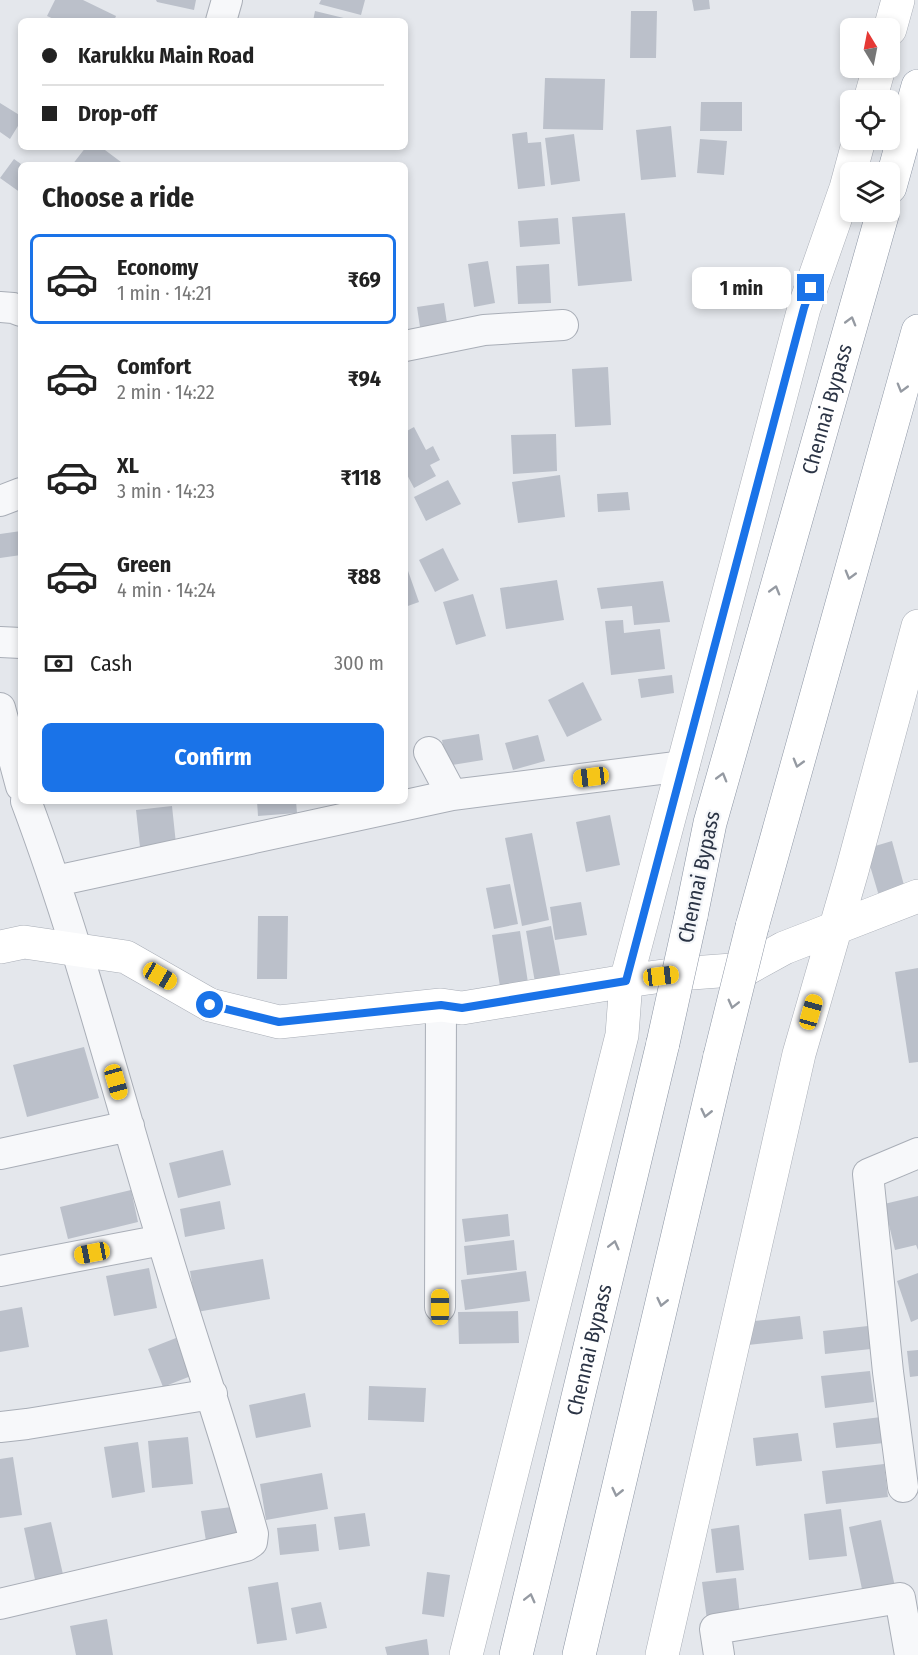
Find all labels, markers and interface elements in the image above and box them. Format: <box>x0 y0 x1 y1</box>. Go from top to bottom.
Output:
north arrow <box>840 18 900 78</box>
map controls <box>840 18 900 222</box>
text: Karukku Main Road <box>78 42 254 69</box>
button: locate <box>840 90 900 150</box>
text: Drop-off <box>78 100 157 127</box>
button: layers <box>840 162 900 222</box>
text: Choose a ride <box>42 182 194 214</box>
icon: car <box>45 252 99 306</box>
text: Economy <box>117 254 198 281</box>
text: ₹69 <box>348 266 381 293</box>
callout: 1 min <box>691 267 790 309</box>
route end <box>797 274 824 301</box>
text: 1 min <box>720 276 763 300</box>
text: 1 min · 14:21 <box>117 281 212 305</box>
one-way arrow <box>844 316 857 326</box>
street label: Chennai Bypass <box>796 341 858 477</box>
icon: car <box>45 351 99 405</box>
text: Comfort <box>117 353 191 380</box>
text: ₹94 <box>348 365 381 392</box>
text: 2 min · 14:22 <box>117 380 214 404</box>
one-way arrow <box>897 382 909 392</box>
icon: car <box>45 450 99 504</box>
text: XL <box>117 452 139 479</box>
text: ₹118 <box>340 464 381 491</box>
text: 3 min · 14:23 <box>117 479 215 503</box>
icon: car <box>45 549 99 603</box>
text: Green <box>117 551 171 578</box>
text: ₹88 <box>347 563 381 590</box>
one-way arrow <box>845 570 857 580</box>
text: 4 min · 14:24 <box>117 578 216 602</box>
one-way arrow <box>768 585 781 595</box>
icon: cash <box>42 647 75 680</box>
text: Cash <box>90 650 133 677</box>
text: 300 m <box>334 651 384 675</box>
button: Confirm <box>42 723 384 792</box>
one-way arrow <box>792 758 805 768</box>
car <box>572 766 610 788</box>
one-way arrow <box>715 772 727 783</box>
street label: Chennai Bypass <box>672 809 726 945</box>
car <box>140 959 180 993</box>
car <box>642 965 680 987</box>
route start <box>196 991 223 1018</box>
car <box>797 992 825 1032</box>
one-way arrow <box>727 998 740 1008</box>
car <box>102 1062 130 1102</box>
one-way arrow <box>701 1107 714 1117</box>
one-way arrow <box>607 1240 620 1250</box>
car <box>73 1241 111 1265</box>
street label: Chennai Bypass <box>561 1281 618 1418</box>
car <box>431 1289 449 1325</box>
one-way arrow <box>656 1297 669 1307</box>
one-way arrow <box>611 1487 624 1497</box>
one-way arrow <box>522 1593 535 1603</box>

